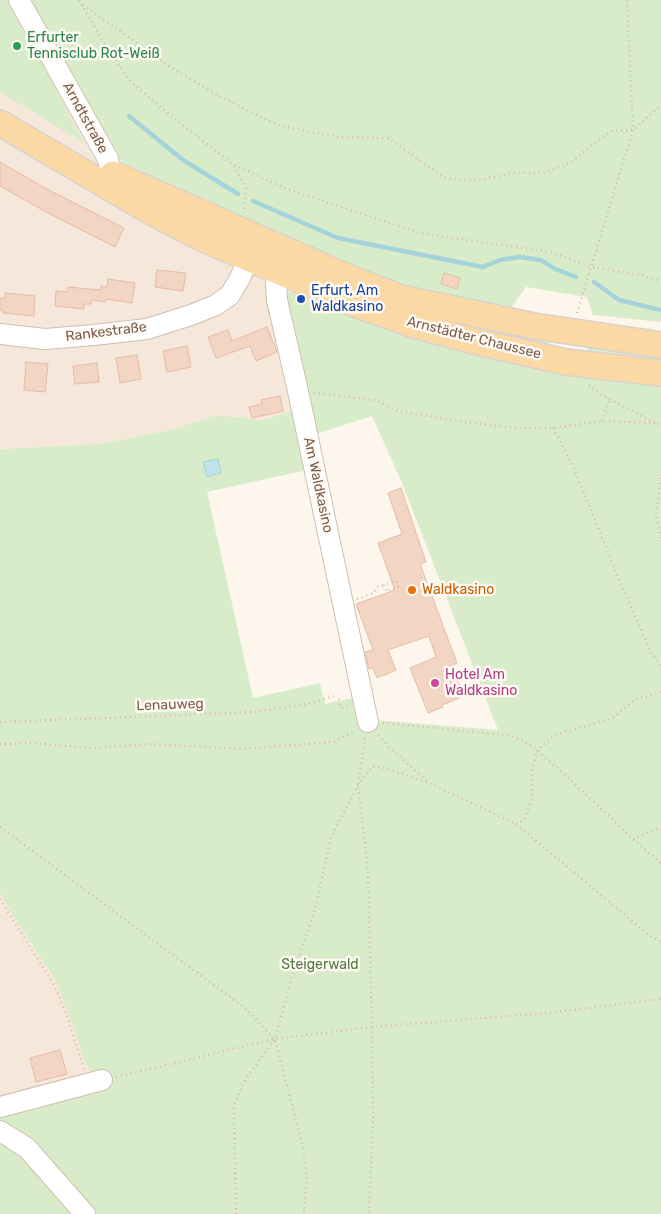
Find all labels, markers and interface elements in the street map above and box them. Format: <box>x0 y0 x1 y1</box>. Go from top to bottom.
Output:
place label: Erfurter Tennisclub Rot-Weiß <box>27 30 160 62</box>
marker: Erfurter Tennisclub Rot-Weiß <box>11 40 23 52</box>
street label: Arndtstraße <box>59 80 111 156</box>
place label: Erfurt, Am Waldkasino <box>311 283 383 316</box>
marker: Erfurt, Am Waldkasino <box>295 293 307 305</box>
street label: Arnstädter Chaussee <box>405 313 543 363</box>
street label: Rankestraße <box>64 319 148 345</box>
street label: Am Waldkasino <box>300 436 336 534</box>
place label: Waldkasino <box>422 582 494 598</box>
marker: Waldkasino <box>406 584 418 596</box>
place label: Hotel Am Waldkasino <box>445 667 517 700</box>
marker: Hotel Am Waldkasino <box>429 677 441 689</box>
street label: Lenauweg <box>136 695 204 715</box>
park label: Steigerwald <box>281 957 359 973</box>

